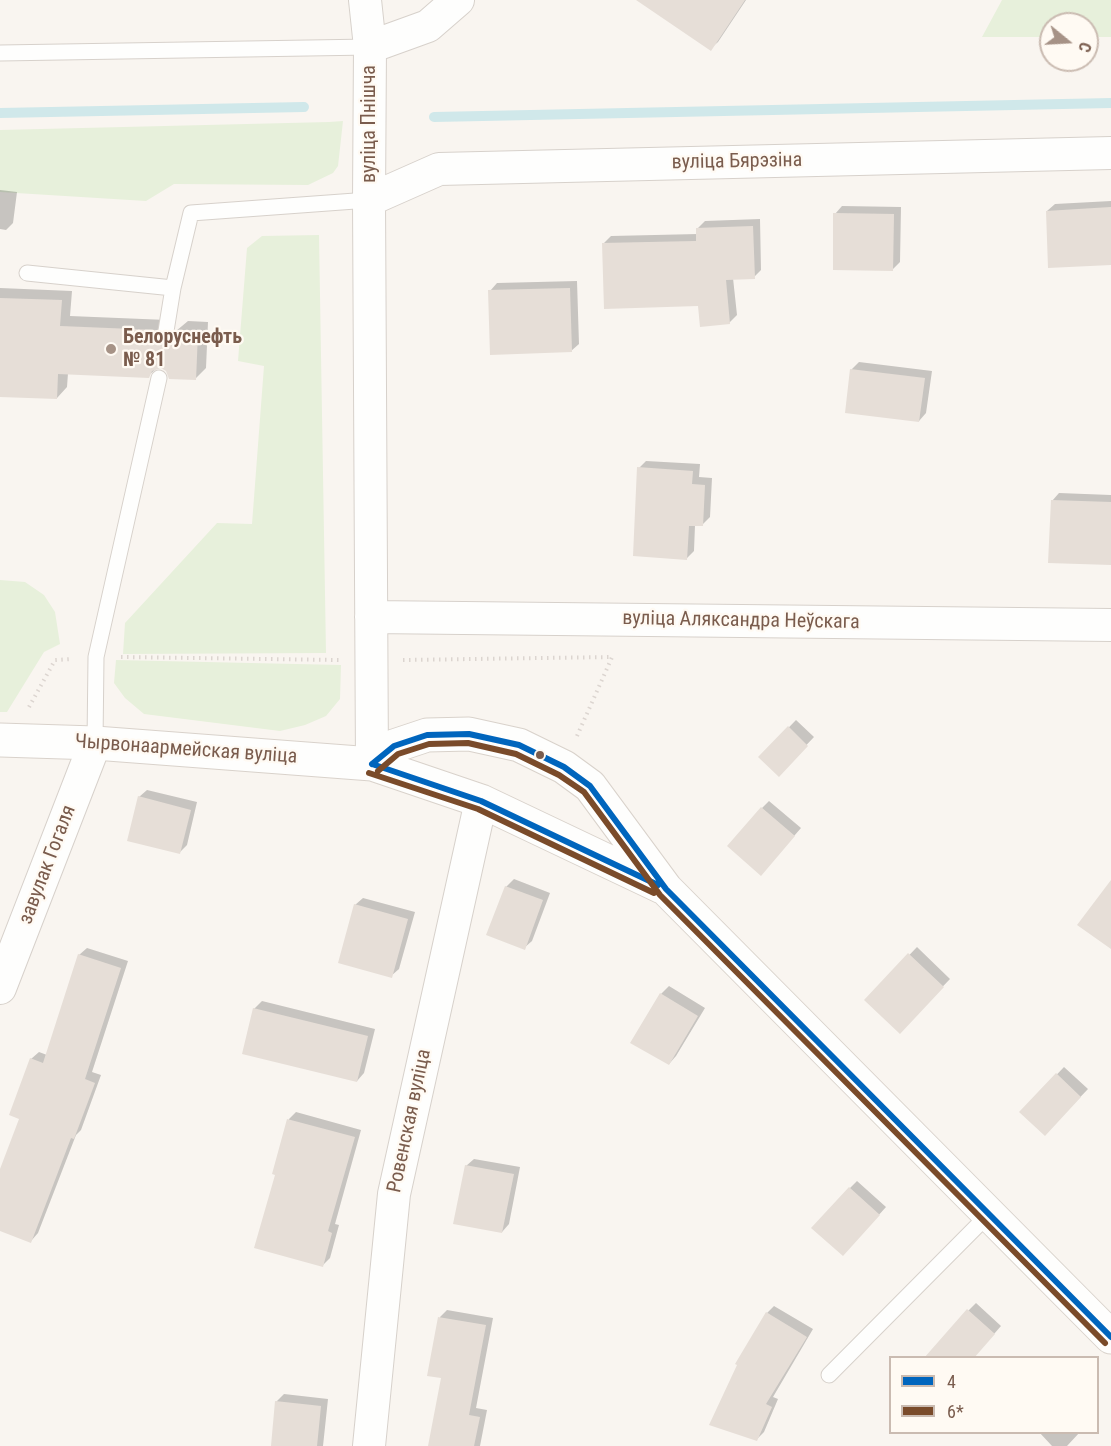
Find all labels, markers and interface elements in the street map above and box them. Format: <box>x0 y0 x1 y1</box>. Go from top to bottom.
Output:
north arrow <box>1039 12 1099 72</box>
text: С <box>1074 40 1095 54</box>
street label: вуліца Пнішча <box>358 65 382 183</box>
street label: вуліца Бярэзіна <box>672 149 802 175</box>
place label: Белоруснефть № 81 <box>123 326 242 373</box>
marker: Белоруснефть № 81 <box>104 342 118 356</box>
street label: вуліца Аляксандра Неўскага <box>622 607 860 635</box>
street label: Чырвонаармейская вуліца <box>74 730 298 770</box>
unlabelled marker <box>534 749 546 761</box>
street label: завулак Гогаля <box>14 802 82 928</box>
street label: Ровенская вуліца <box>383 1047 437 1195</box>
legend <box>889 1356 1099 1434</box>
text: 4 <box>947 1371 956 1392</box>
text: 6* <box>947 1401 964 1422</box>

